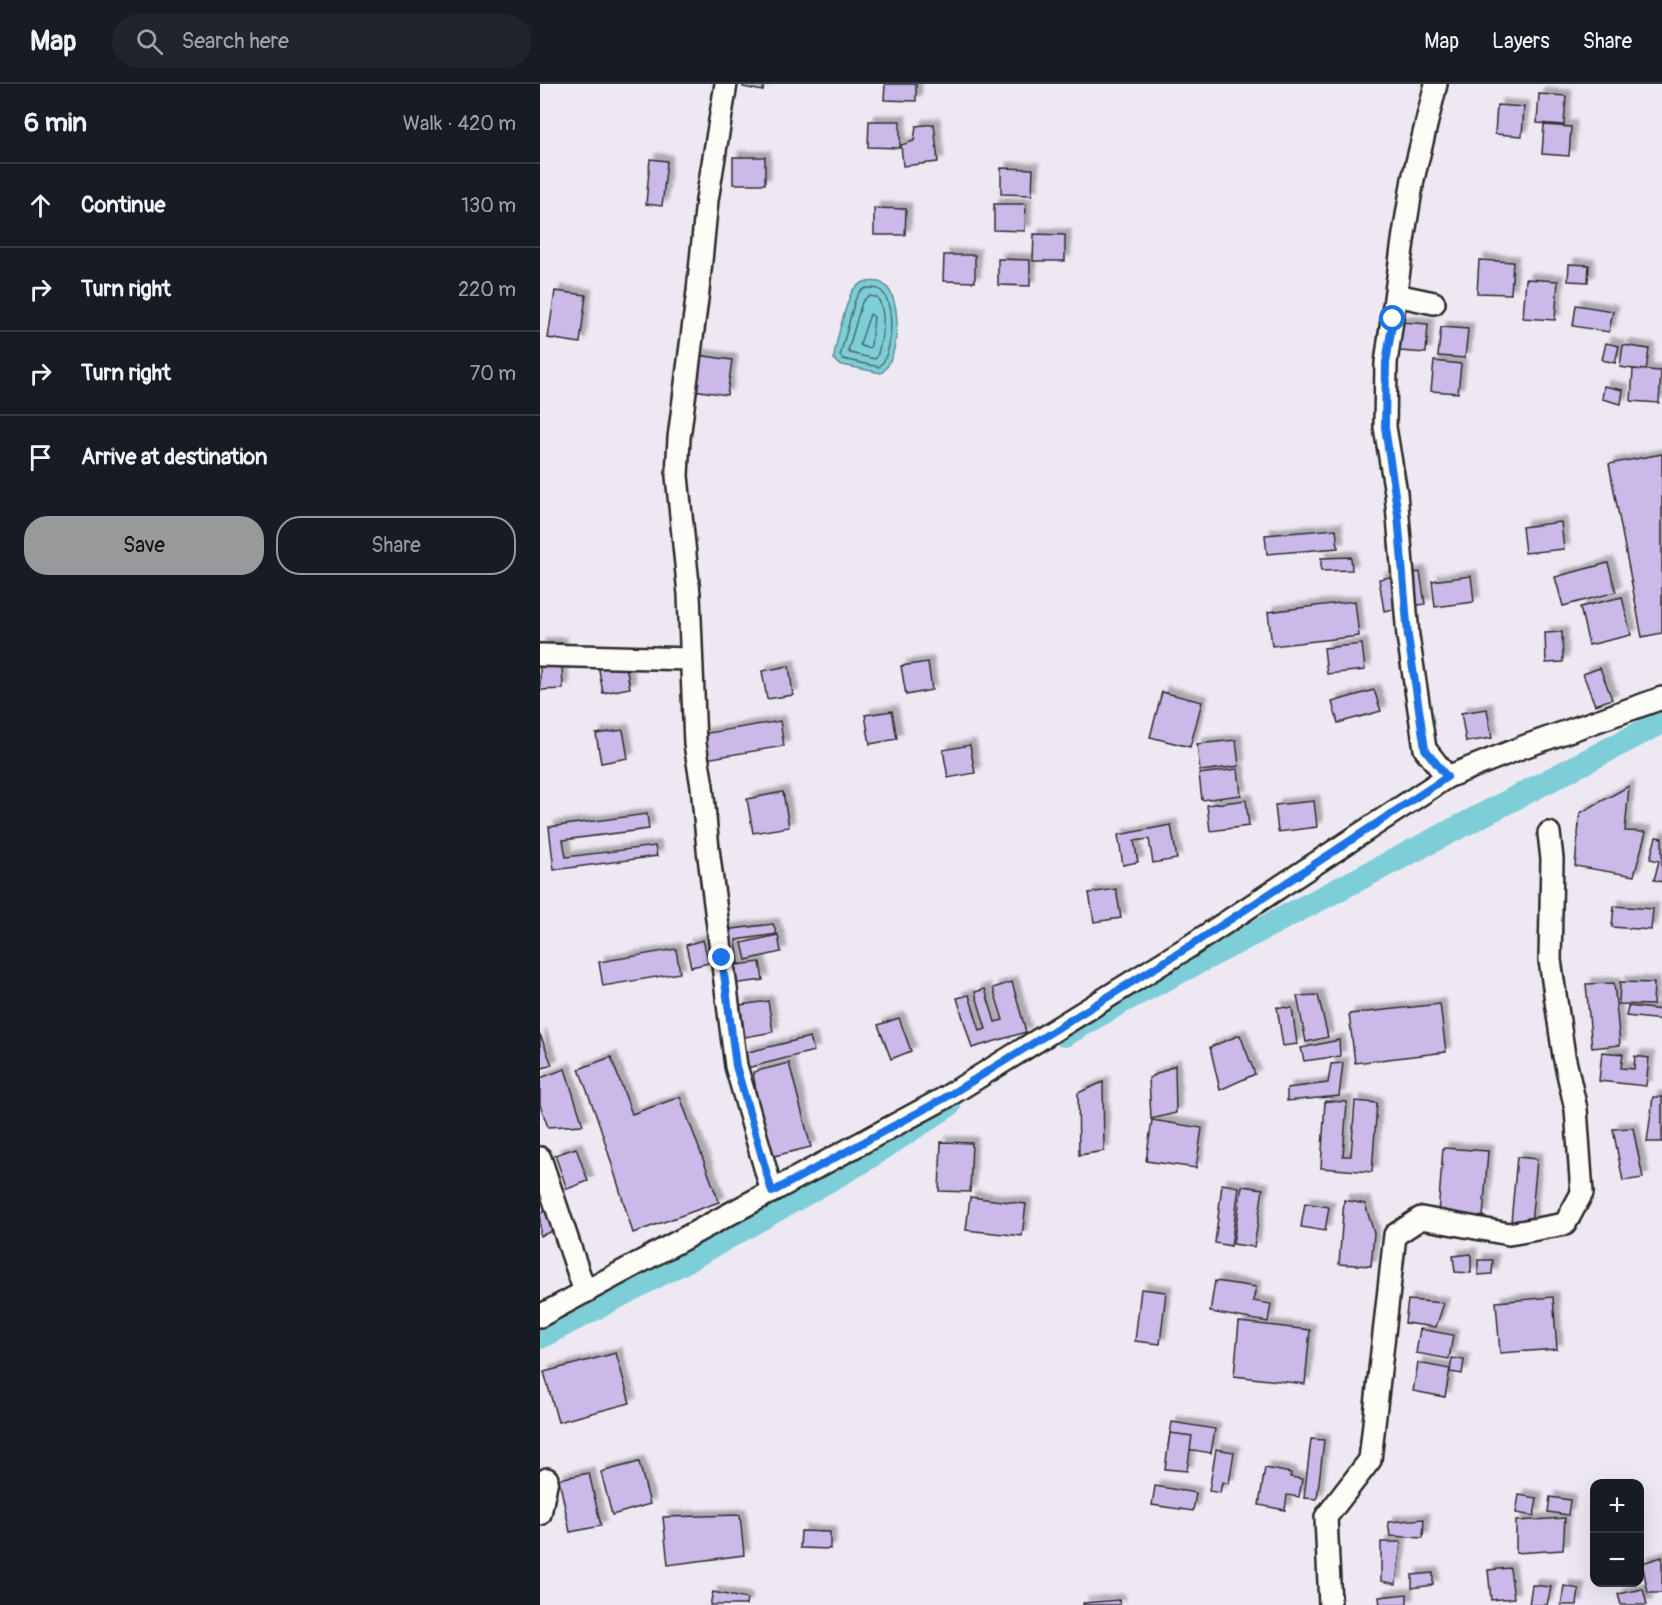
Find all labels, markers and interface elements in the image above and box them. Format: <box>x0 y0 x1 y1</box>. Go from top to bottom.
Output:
search box <box>112 14 532 68</box>
text: Map <box>30 24 76 59</box>
icon: search <box>133 25 166 58</box>
text: Search here <box>181 27 289 55</box>
text: Map <box>1424 28 1459 55</box>
text: Layers <box>1492 28 1550 55</box>
text: Share <box>1583 28 1632 55</box>
text: 6 min <box>24 107 87 139</box>
text: Walk · 420 m <box>403 111 516 136</box>
icon: ahead <box>24 189 57 222</box>
text: Continue <box>81 191 165 219</box>
text: 130 m <box>461 193 516 218</box>
icon: right <box>24 273 57 306</box>
text: Turn right <box>81 275 171 303</box>
text: 220 m <box>458 277 516 302</box>
route start <box>1379 305 1405 331</box>
icon: right <box>24 357 57 390</box>
text: Turn right <box>81 359 171 387</box>
text: 70 m <box>470 361 516 386</box>
icon: arrive <box>24 441 57 474</box>
text: Arrive at destination <box>81 443 267 471</box>
button: Save <box>24 516 264 575</box>
button: Share <box>276 516 516 575</box>
route end <box>708 944 734 970</box>
map controls <box>1590 1479 1644 1587</box>
button: + <box>1590 1479 1644 1533</box>
button: − <box>1590 1533 1644 1587</box>

